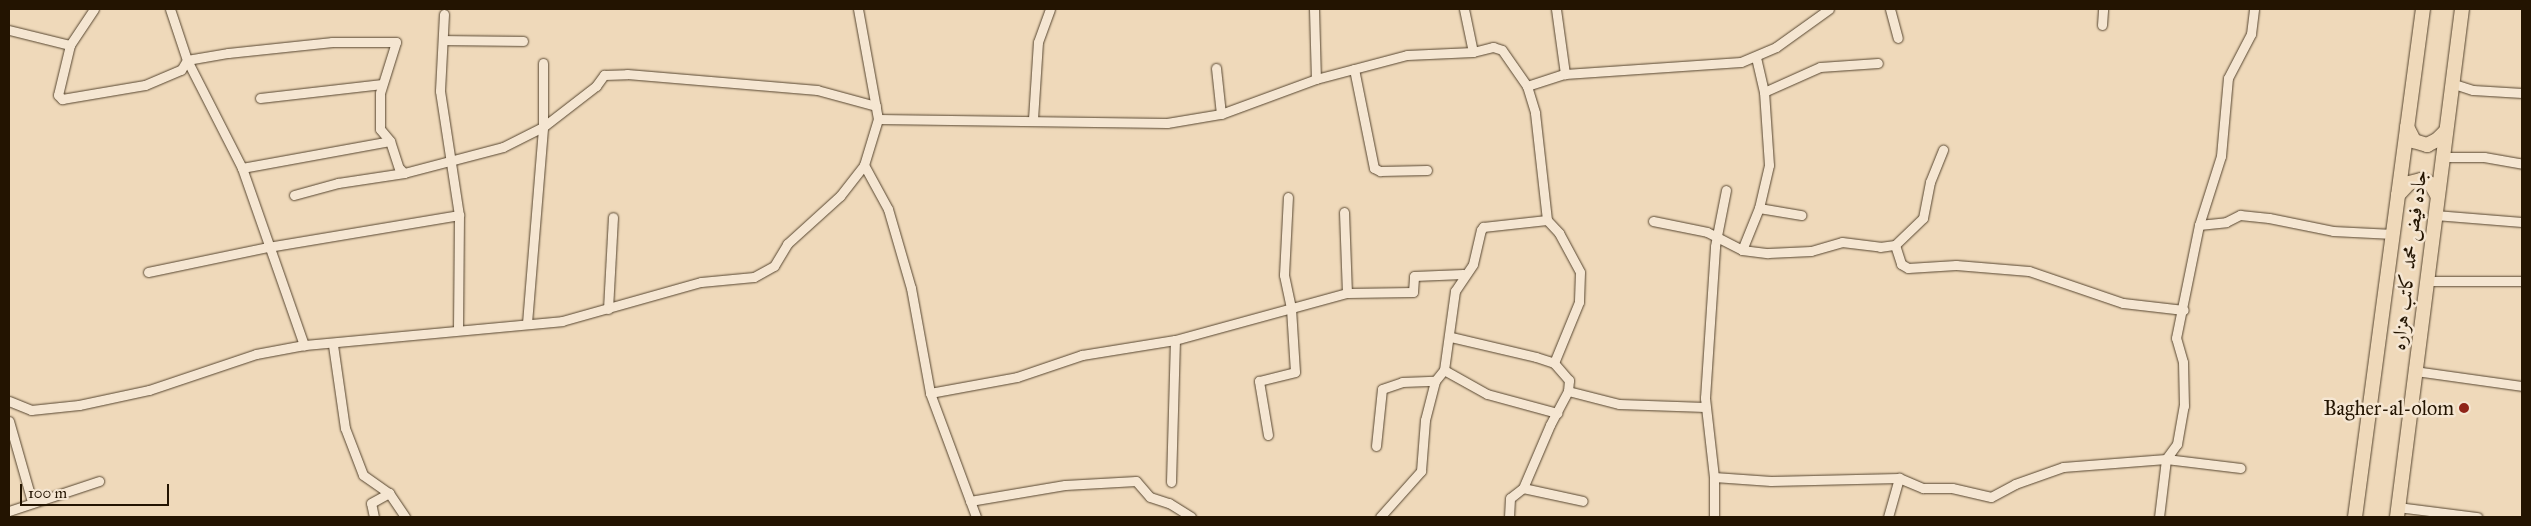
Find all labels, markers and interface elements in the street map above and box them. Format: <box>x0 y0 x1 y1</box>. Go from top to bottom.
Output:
street label: جاده فیض محمد کاتب هزاره <box>2386 168 2432 352</box>
place label: Bagher-al-olom <box>2323 396 2454 420</box>
marker: Bagher-al-olom <box>2458 402 2470 414</box>
scale bar <box>22 474 171 506</box>
text: 100 m <box>28 484 67 502</box>

